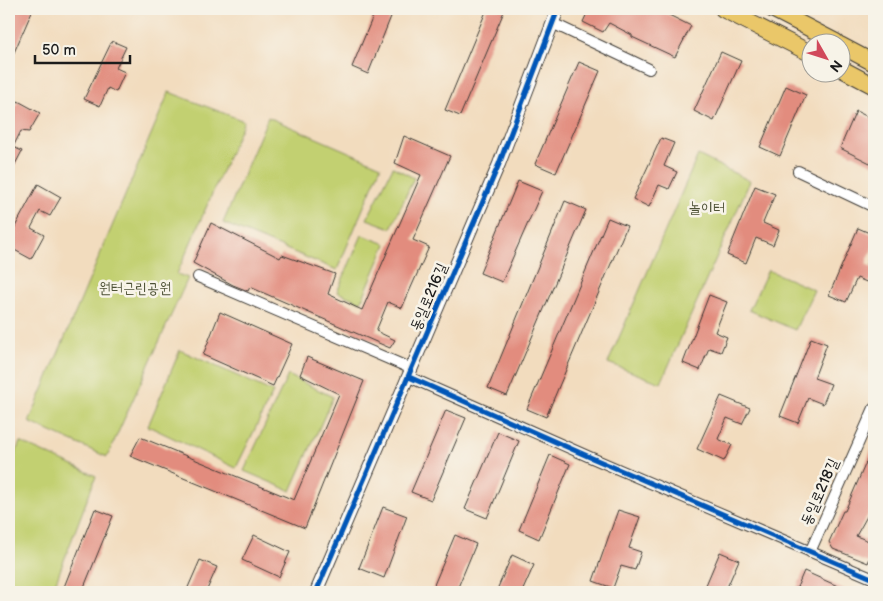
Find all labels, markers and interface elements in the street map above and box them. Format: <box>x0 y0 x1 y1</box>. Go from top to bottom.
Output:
scale bar <box>35 32 130 64</box>
north arrow <box>800 32 850 82</box>
text: 50 m <box>42 41 76 60</box>
text: N <box>826 56 846 75</box>
park label: 놀이터 <box>689 199 725 218</box>
street label: 동일로216길 <box>406 260 452 334</box>
park label: 원터근린공원 <box>99 279 171 298</box>
street label: 동일로218길 <box>797 455 843 529</box>

